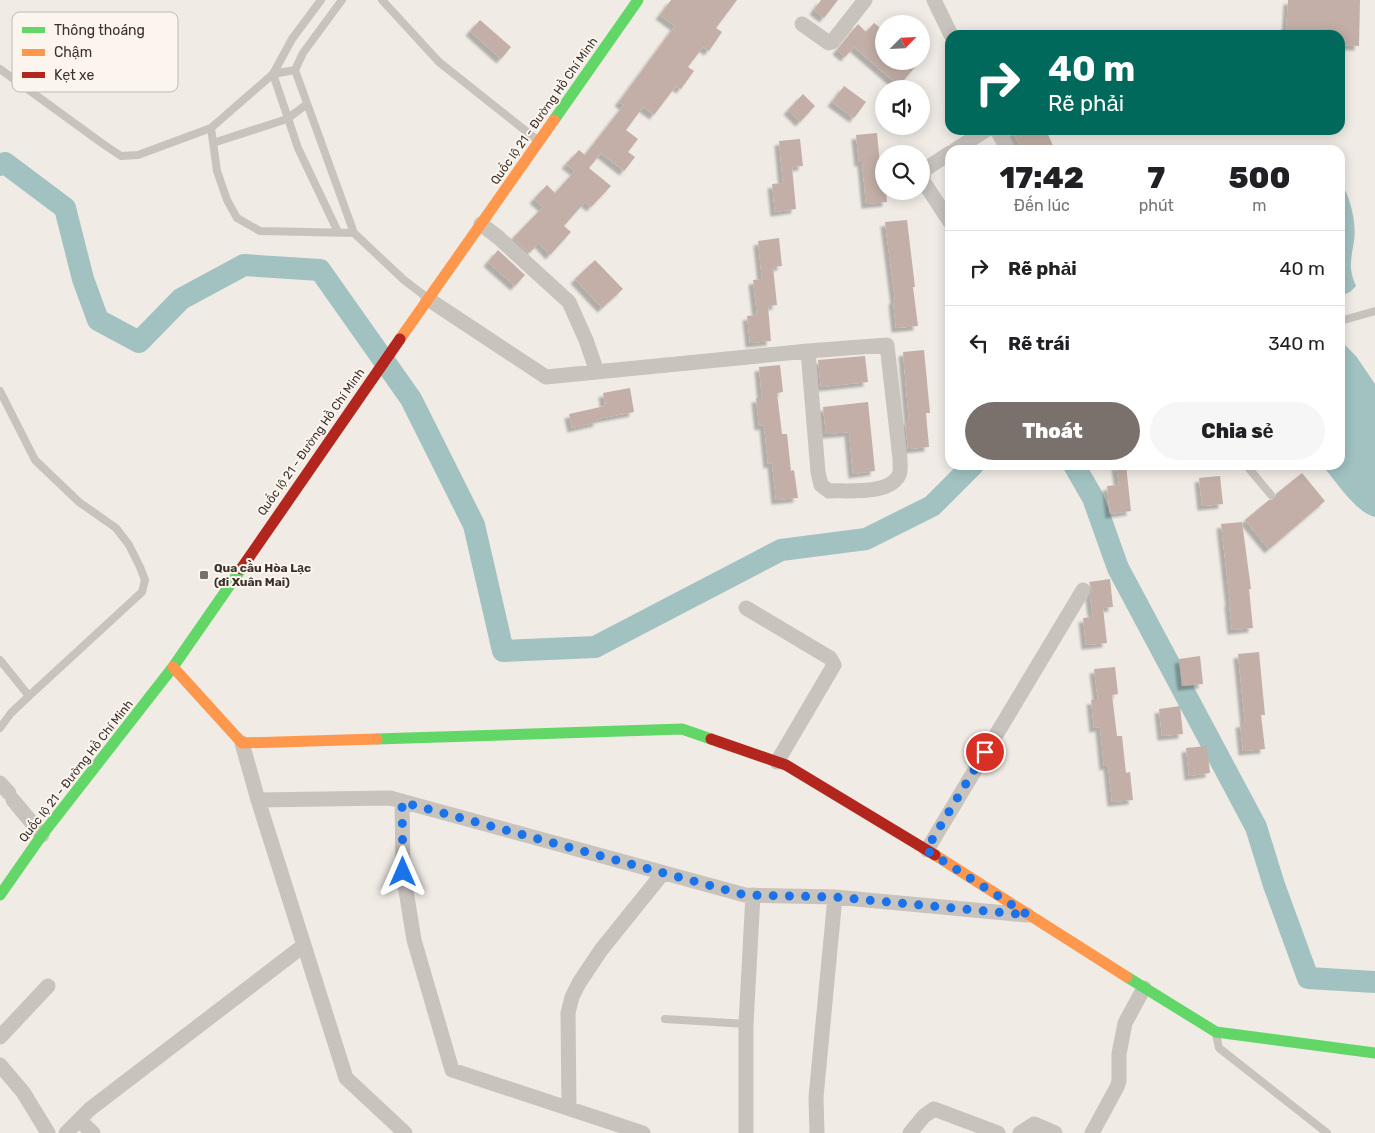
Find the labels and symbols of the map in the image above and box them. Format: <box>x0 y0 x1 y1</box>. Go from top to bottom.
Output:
legend <box>12 12 178 92</box>
north arrow <box>875 15 930 70</box>
text: Thông thoáng <box>54 22 145 39</box>
street label: Quốc lộ 21 - Đường Hồ Chí Minh <box>487 34 600 187</box>
text: Chậm <box>54 44 92 61</box>
text: Kẹt xe <box>54 67 94 84</box>
street label: Quốc lộ 21 - Đường Hồ Chí Minh <box>254 365 367 518</box>
place label: Qua cầu Hòa Lạc (đi Xuân Mai) <box>214 560 311 589</box>
marker: Qua cầu Hòa Lạc (đi Xuân Mai) <box>198 569 210 581</box>
street label: Quốc lộ 21 - Đường Hồ Chí Minh <box>16 697 136 845</box>
pin <box>964 731 1006 773</box>
position arrow <box>376 845 428 897</box>

